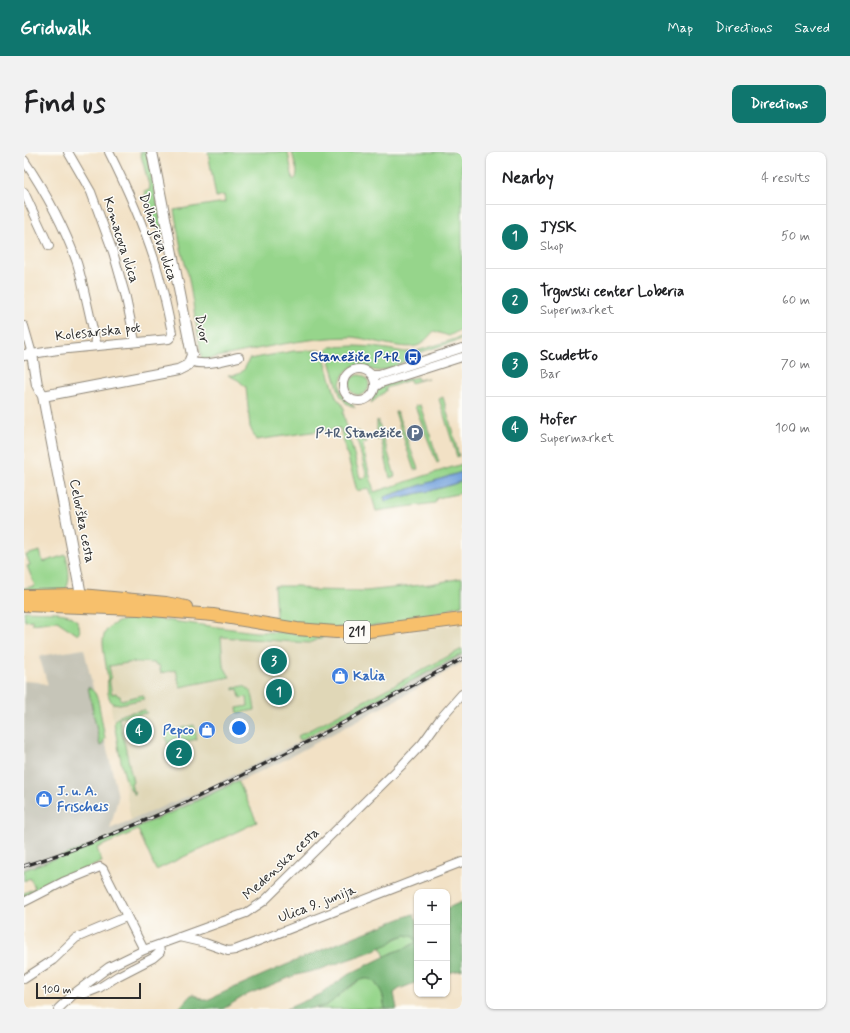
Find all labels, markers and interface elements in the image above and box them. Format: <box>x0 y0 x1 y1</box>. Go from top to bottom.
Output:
text: Gridwalk <box>20 16 91 41</box>
text: Map <box>667 19 693 37</box>
text: Directions <box>715 19 773 37</box>
text: Saved <box>795 19 830 37</box>
button: Directions <box>732 85 826 123</box>
text: Find us <box>24 86 105 123</box>
text: Nearby <box>502 167 554 189</box>
text: 4 results <box>761 170 810 187</box>
street label: Dolharjeva ulica <box>135 191 181 283</box>
street label: Komacova ulica <box>99 195 143 285</box>
text: JYSK <box>540 218 576 238</box>
text: 1 <box>512 228 518 245</box>
text: 50 m <box>781 228 810 245</box>
text: Shop <box>540 238 564 255</box>
text: Trgovski center Loberia <box>540 282 684 302</box>
text: 2 <box>512 292 518 309</box>
text: 60 m <box>782 292 810 309</box>
text: Supermarket <box>540 302 614 319</box>
street label: Dvor <box>191 313 213 345</box>
street label: Kolesarska pot <box>54 319 142 345</box>
text: Scudetto <box>540 346 598 366</box>
bus stop icon: Stanežiče P+R <box>403 347 423 367</box>
place label: Stanežiče P+R <box>310 348 400 366</box>
text: 3 <box>512 356 518 373</box>
text: 70 m <box>781 356 810 373</box>
text: Bar <box>540 366 560 383</box>
text: Hofer <box>540 410 577 430</box>
text: 4 <box>511 420 519 437</box>
text: 100 m <box>775 420 810 437</box>
parking icon: P+R Stanežiče <box>405 423 425 443</box>
place label: P+R Stanežiče <box>316 424 402 442</box>
text: Supermarket <box>540 430 614 447</box>
street label: Celovška cesta <box>65 478 99 564</box>
road number: 211 <box>344 621 370 643</box>
pin: 3 <box>261 646 287 676</box>
shop icon: Kalia <box>330 666 350 686</box>
place label: Kalia <box>353 667 385 685</box>
pin: 1 <box>266 677 292 707</box>
pin: 4 <box>126 716 152 746</box>
your location <box>229 718 249 738</box>
shop icon: Pepco <box>197 720 217 740</box>
place label: Pepco <box>163 721 194 739</box>
pin: 2 <box>166 738 192 768</box>
place label: J. u. A. Frischeis <box>57 782 109 816</box>
shop icon: J. u. A. Frischeis <box>34 789 54 809</box>
street label: Medenska cesta <box>239 824 323 904</box>
street label: Ulica 9. junija <box>275 881 359 927</box>
map controls <box>414 889 450 997</box>
button: + <box>414 889 450 925</box>
button: − <box>414 925 450 961</box>
button: locate <box>414 961 450 997</box>
scale bar <box>36 981 141 1000</box>
text: 100 m <box>42 983 72 997</box>

